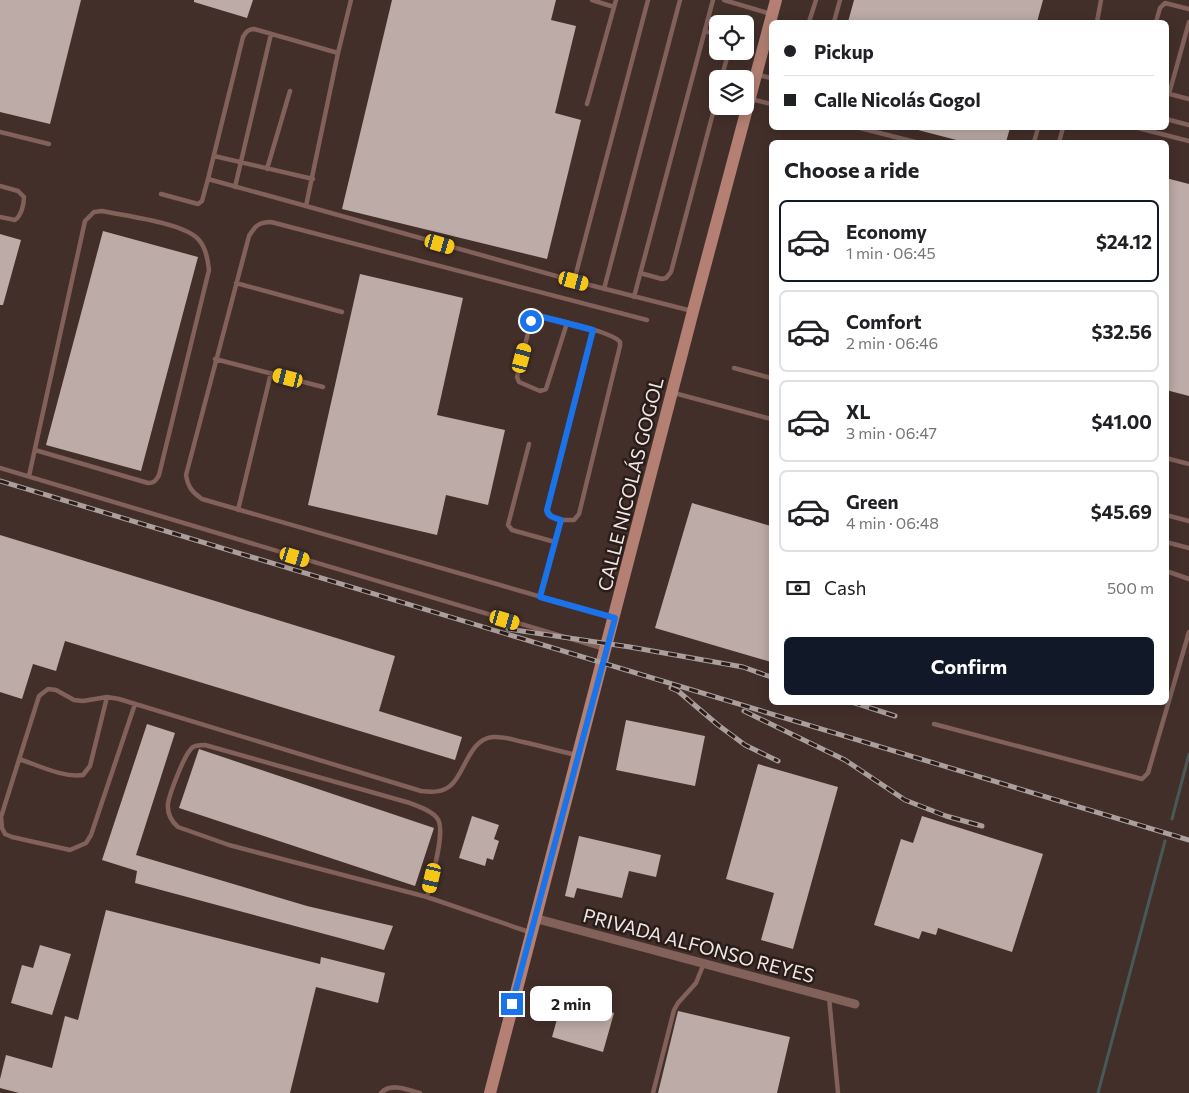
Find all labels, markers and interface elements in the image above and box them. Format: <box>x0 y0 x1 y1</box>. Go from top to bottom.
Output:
map controls <box>709 15 754 115</box>
button: locate <box>709 15 754 60</box>
text: Pickup <box>814 40 874 63</box>
button: layers <box>709 70 754 115</box>
text: Calle Nicolás Gogol <box>814 88 981 111</box>
text: Choose a ride <box>784 156 919 183</box>
icon: car <box>786 219 831 264</box>
text: Economy <box>846 220 927 243</box>
text: $24.12 <box>1096 230 1152 253</box>
car <box>423 233 456 255</box>
text: 1 min · 06:45 <box>846 243 936 262</box>
car <box>557 270 590 292</box>
icon: car <box>786 309 831 354</box>
route start <box>520 310 542 332</box>
text: Comfort <box>846 310 922 333</box>
text: $32.56 <box>1091 320 1152 343</box>
text: 2 min · 06:46 <box>846 333 938 352</box>
car <box>510 342 533 374</box>
car <box>271 367 304 389</box>
street label: CALLE NICOLÁS GOGOL <box>592 375 668 593</box>
icon: car <box>786 399 831 444</box>
text: XL <box>846 400 871 423</box>
text: $41.00 <box>1091 410 1152 433</box>
text: 3 min · 06:47 <box>846 423 937 442</box>
icon: car <box>786 489 831 534</box>
text: Green <box>846 490 898 513</box>
text: $45.69 <box>1091 500 1152 523</box>
text: 4 min · 06:48 <box>846 513 939 532</box>
car <box>278 545 311 569</box>
icon: cash <box>784 574 812 602</box>
text: Cash <box>824 576 866 599</box>
text: 500 m <box>1107 578 1154 597</box>
car <box>488 609 521 631</box>
button: Confirm <box>784 637 1154 695</box>
car <box>421 862 442 894</box>
street label: PRIVADA ALFONSO REYES <box>581 903 817 987</box>
callout: 2 min <box>530 986 612 1022</box>
route end <box>501 993 523 1015</box>
text: 2 min <box>551 994 591 1013</box>

